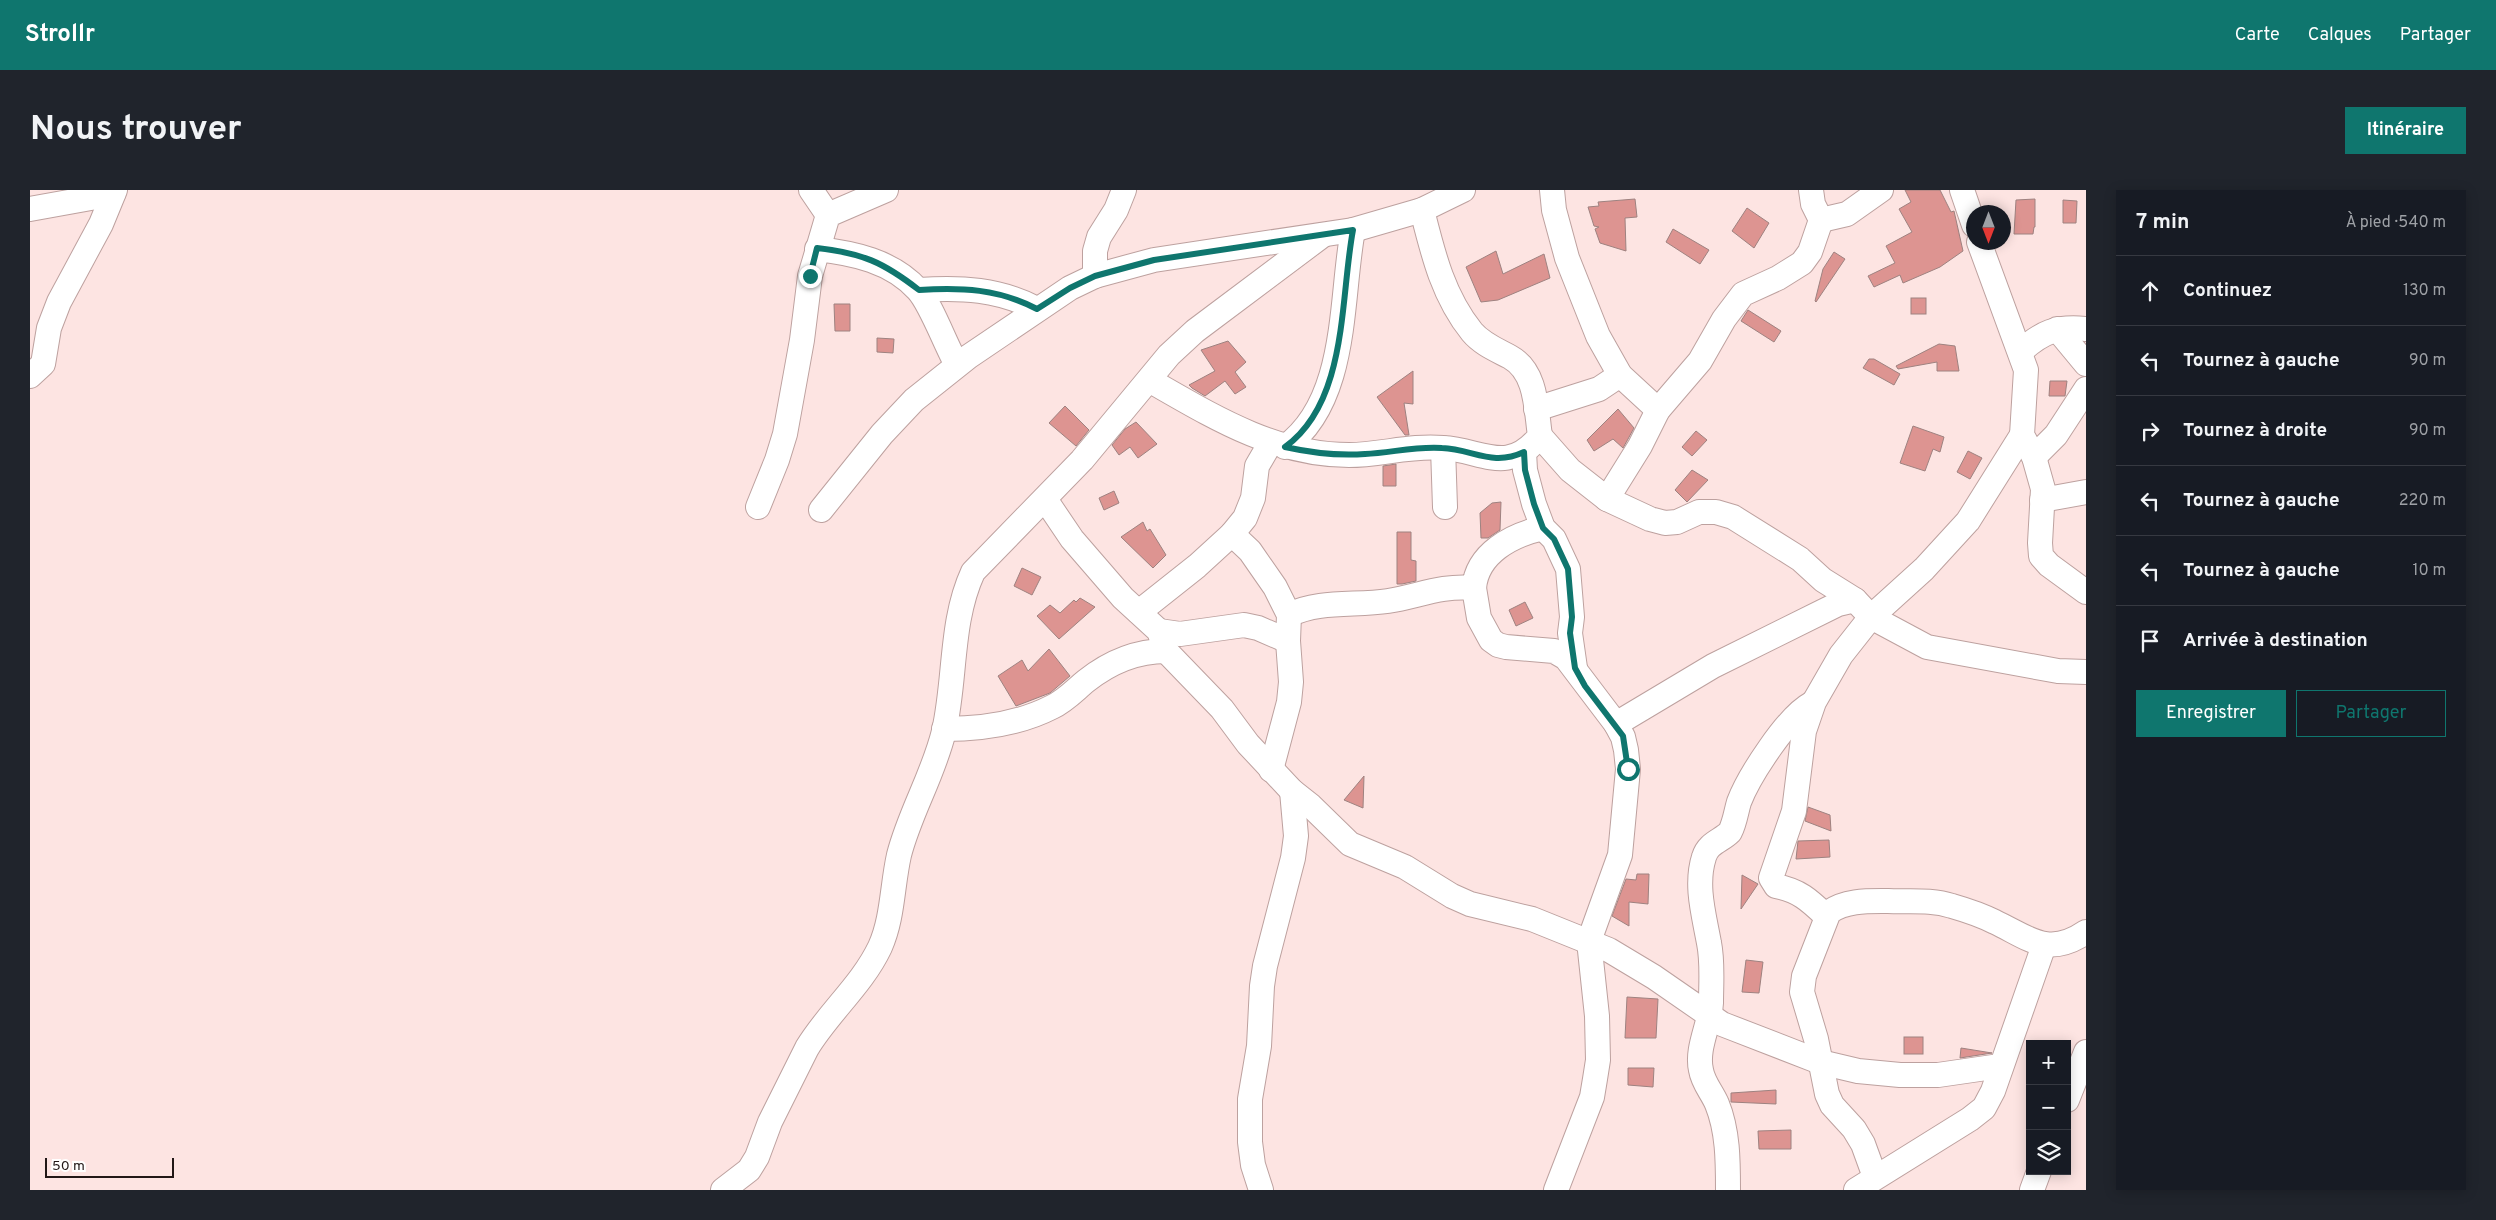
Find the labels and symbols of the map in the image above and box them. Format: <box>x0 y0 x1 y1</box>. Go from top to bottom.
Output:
north arrow <box>1966 205 2011 250</box>
route end <box>799 265 822 288</box>
route start <box>1617 758 1640 781</box>
scale bar <box>45 1155 174 1178</box>

